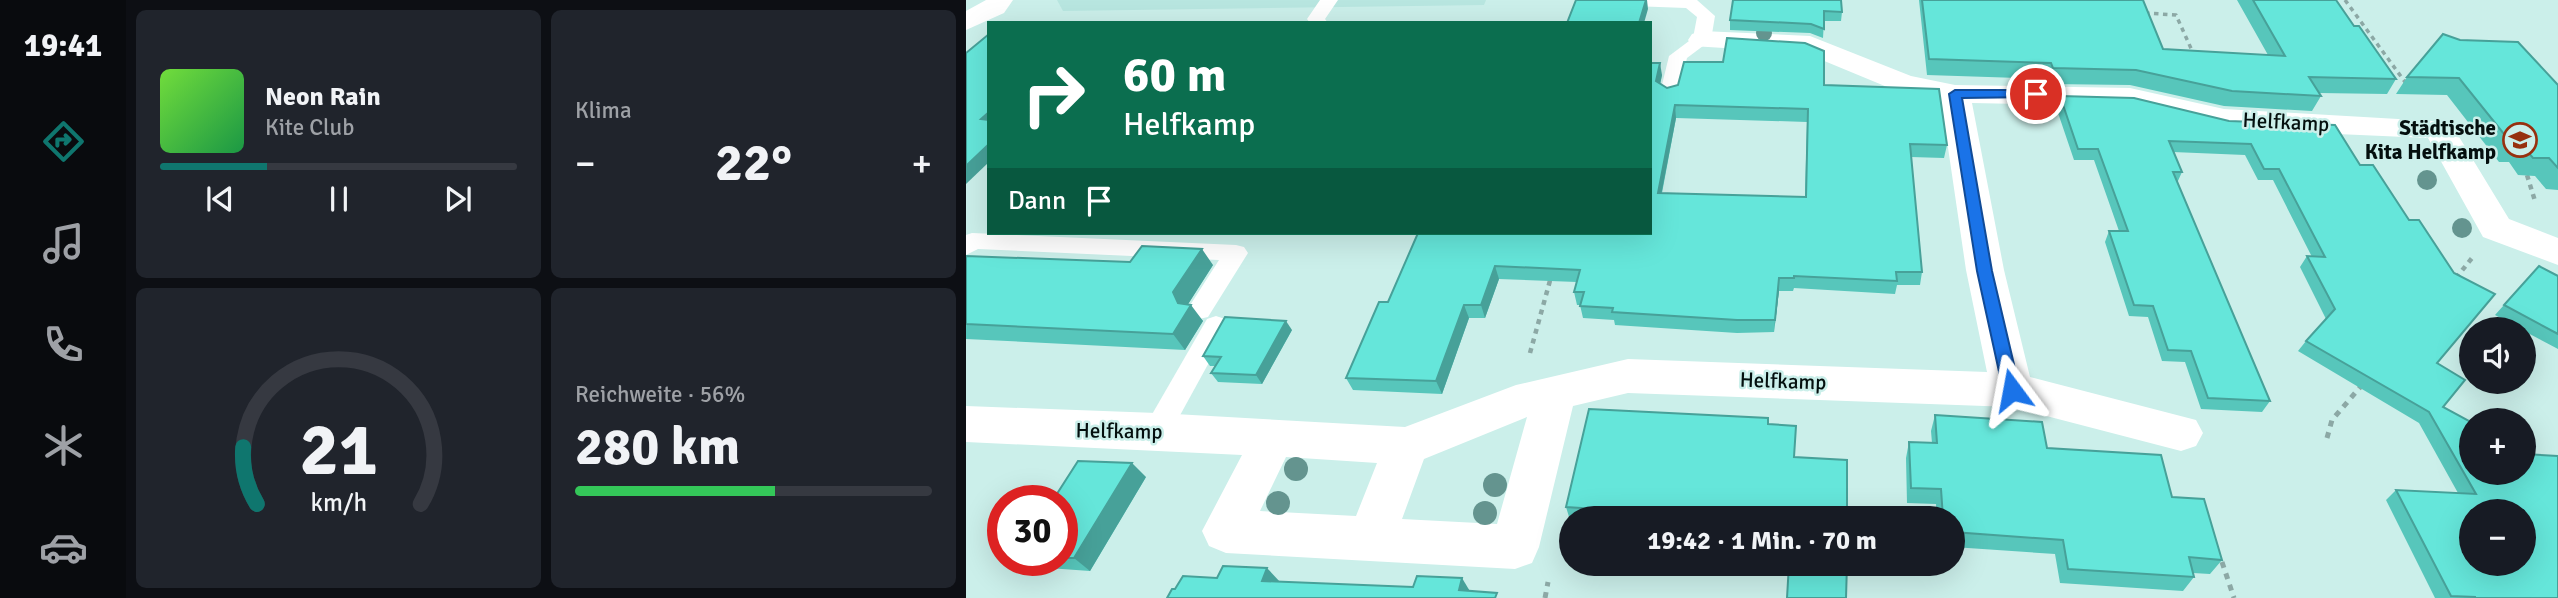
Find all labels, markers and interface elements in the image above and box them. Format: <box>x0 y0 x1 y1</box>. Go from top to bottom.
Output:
text: 19:41 <box>24 26 102 65</box>
text: 60 m <box>1123 45 1226 105</box>
icon: right <box>1008 49 1099 140</box>
pin <box>2006 64 2066 124</box>
icon: arrive <box>2017 75 2055 113</box>
text: Neon Rain <box>265 81 381 113</box>
text: Klima <box>575 96 632 125</box>
text: Helfkamp <box>1123 105 1255 144</box>
street label: Helfkamp <box>2242 107 2330 137</box>
text: Kite Club <box>265 113 354 142</box>
place label: Städtische Kita Helfkamp <box>2365 115 2496 165</box>
icon: directions <box>39 117 88 166</box>
school or university icon: Städtische Kita Helfkamp <box>2501 121 2539 159</box>
text: 22° <box>715 131 792 195</box>
text: − <box>575 140 596 187</box>
text: + <box>911 140 932 187</box>
icon: previous <box>201 180 239 218</box>
icon: pause <box>320 180 358 218</box>
icon: next <box>439 180 477 218</box>
icon: arrive <box>1080 182 1118 220</box>
text: Dann <box>1008 185 1066 217</box>
icon: music <box>39 219 88 268</box>
map controls <box>2459 317 2536 576</box>
button: sound <box>2459 317 2536 394</box>
icon: phone <box>39 320 88 369</box>
position arrow <box>1975 353 2049 427</box>
street label: Helfkamp <box>1739 366 1827 396</box>
text: Reichweite · 56% <box>575 380 745 409</box>
text: 21 <box>299 406 378 495</box>
button: + <box>2459 408 2536 485</box>
text: 280 km <box>575 415 740 479</box>
street label: Helfkamp <box>1075 417 1163 445</box>
icon: climate <box>39 421 88 470</box>
speed limit sign: 30 <box>987 485 1078 576</box>
text: km/h <box>310 487 367 518</box>
button: − <box>2459 499 2536 576</box>
icon: car <box>39 523 88 572</box>
text: 19:42 · 1 Min. · 70 m <box>1647 525 1877 557</box>

